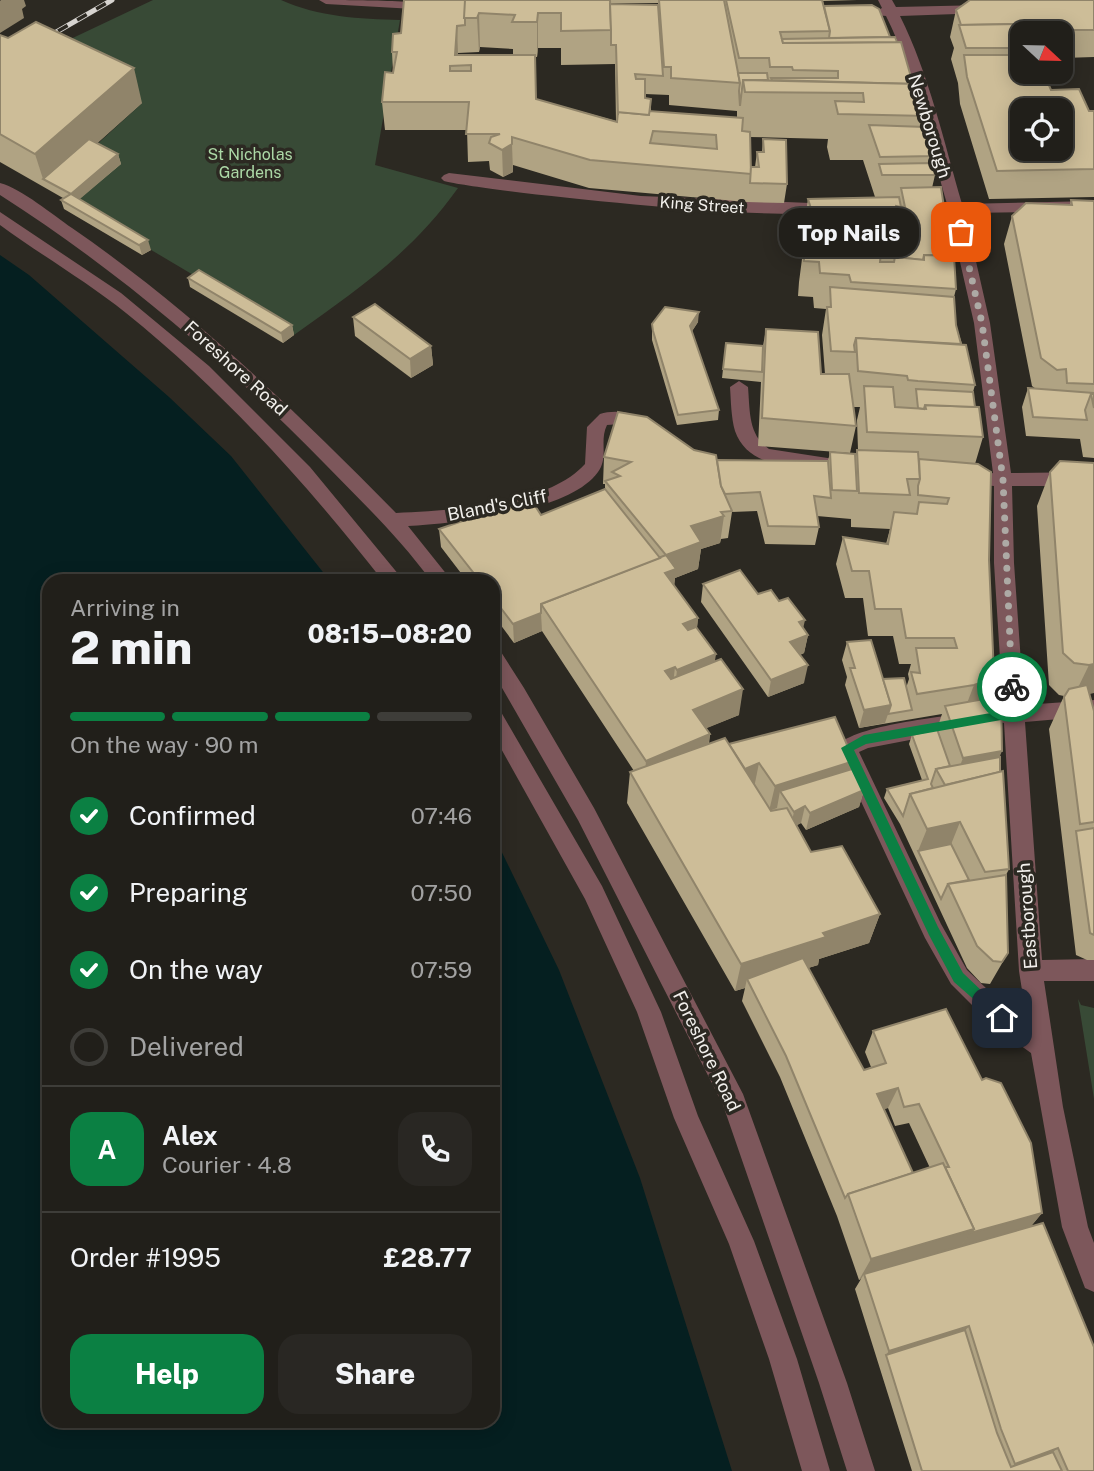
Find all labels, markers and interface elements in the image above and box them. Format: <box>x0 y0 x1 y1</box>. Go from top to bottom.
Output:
north arrow <box>1010 21 1073 84</box>
map controls <box>1010 21 1073 161</box>
street label: Newborough <box>904 72 956 180</box>
button: locate <box>1010 98 1073 161</box>
park label: St Nicholas Gardens <box>207 145 293 182</box>
street label: King Street <box>659 193 745 217</box>
pin <box>931 202 991 262</box>
callout: Top Nails <box>779 208 919 256</box>
icon: bag <box>942 213 980 251</box>
text: Top Nails <box>798 219 900 246</box>
street label: Foreshore Road <box>180 316 292 420</box>
street label: Bland's Cliff <box>445 485 549 525</box>
text: Arriving in <box>70 594 180 621</box>
text: 08:15–08:20 <box>307 618 472 649</box>
text: 2 min <box>70 620 192 674</box>
courier <box>977 652 1047 722</box>
icon: bike <box>993 668 1031 706</box>
text: On the way · 90 m <box>70 731 258 758</box>
icon: check <box>70 797 108 835</box>
text: Confirmed <box>129 800 256 831</box>
text: 07:46 <box>411 802 472 829</box>
street label: Eastborough <box>1013 862 1041 970</box>
icon: check <box>70 874 108 912</box>
text: Preparing <box>129 877 248 908</box>
text: 07:50 <box>411 879 472 906</box>
icon: check <box>70 951 108 989</box>
text: On the way <box>129 954 263 985</box>
text: 07:59 <box>410 956 472 983</box>
street label: Foreshore Road <box>669 987 745 1115</box>
pin <box>972 988 1032 1048</box>
icon: home <box>983 999 1021 1037</box>
text: Delivered <box>129 1031 244 1062</box>
button: phone <box>398 1112 472 1186</box>
text: Alex <box>162 1120 218 1151</box>
text: A <box>98 1134 116 1165</box>
text: Courier · 4.8 <box>162 1151 292 1178</box>
text: Order #1995 <box>70 1242 221 1273</box>
text: £28.77 <box>384 1242 472 1273</box>
button: Help <box>70 1334 264 1414</box>
button: Share <box>278 1334 472 1414</box>

